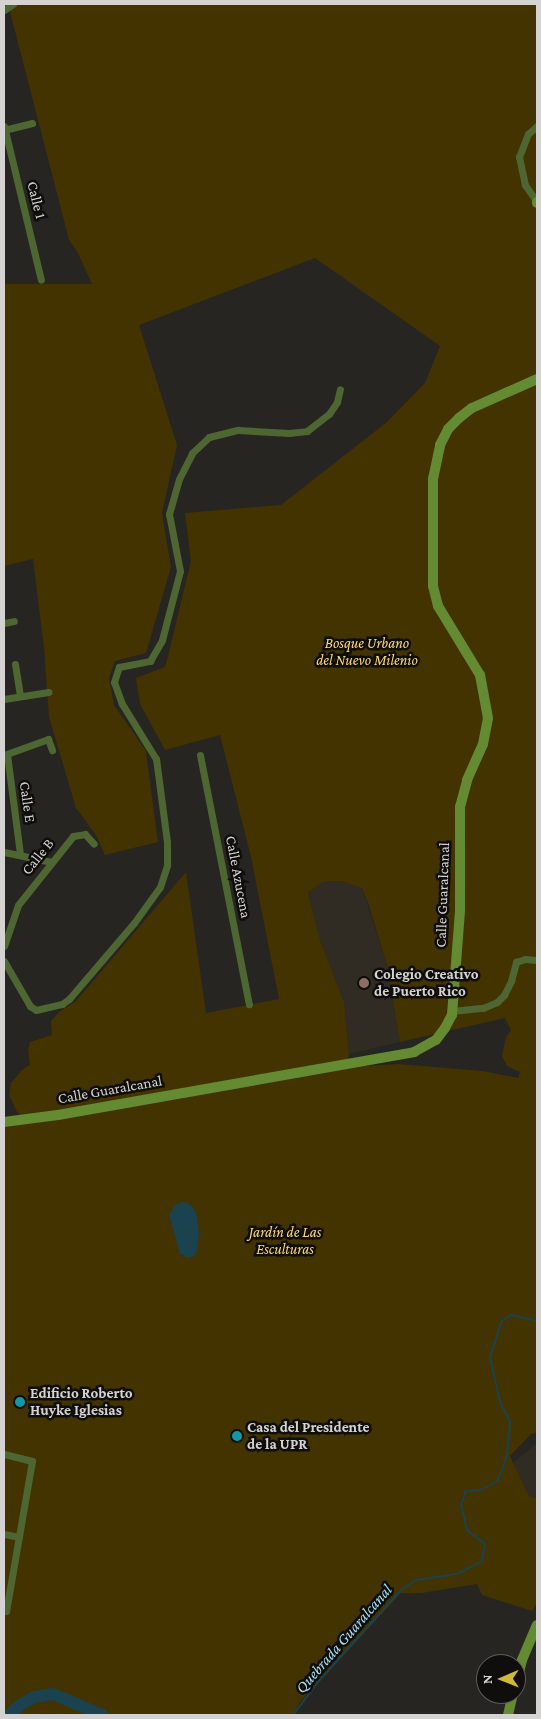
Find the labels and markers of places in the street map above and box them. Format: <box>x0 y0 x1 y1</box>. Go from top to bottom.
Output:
place label: Colegio Creativo de Puerto Rico <box>374 965 478 1000</box>
marker: Colegio Creativo de Puerto Rico <box>358 977 370 989</box>
place label: Edificio Roberto Huyke Iglesias <box>30 1384 132 1419</box>
marker: Edificio Roberto Huyke Iglesias <box>14 1396 26 1408</box>
place label: Casa del Presidente de la UPR <box>247 1418 369 1453</box>
marker: Casa del Presidente de la UPR <box>231 1430 243 1442</box>

